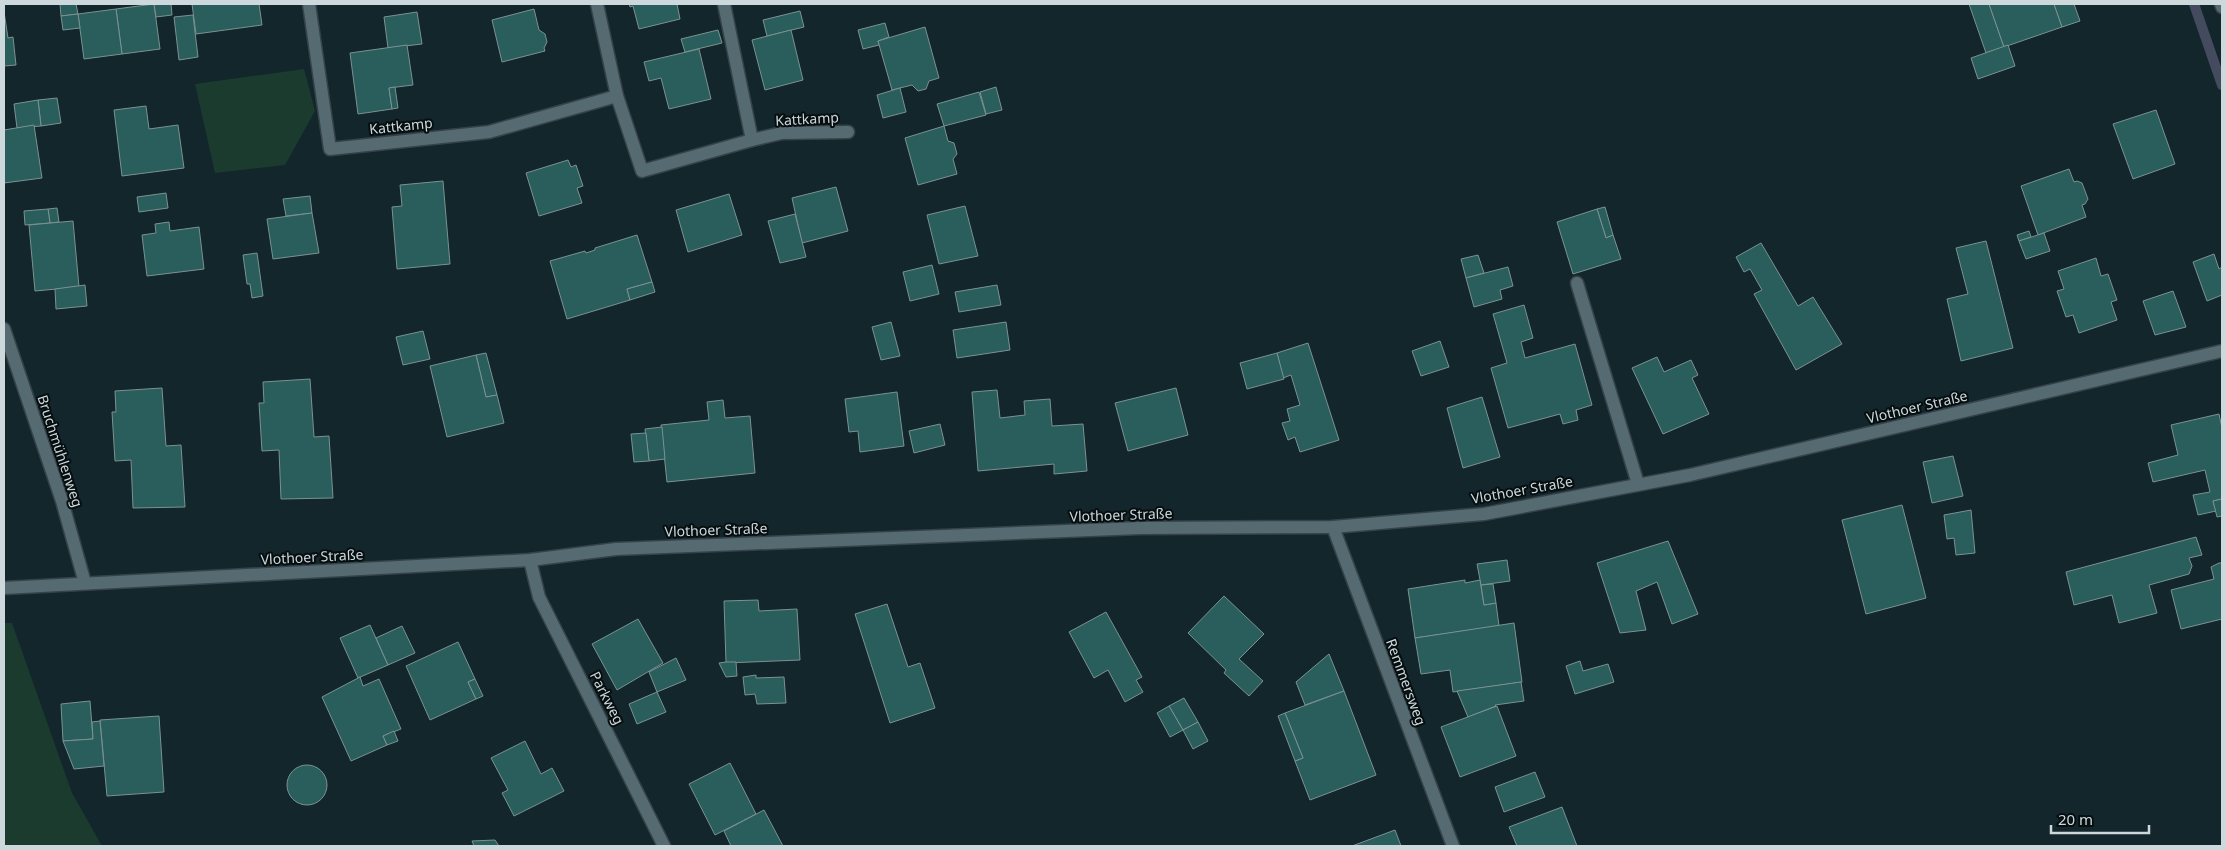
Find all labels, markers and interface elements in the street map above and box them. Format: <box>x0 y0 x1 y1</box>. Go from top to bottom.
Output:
street label: Kattkamp <box>775 107 839 130</box>
street label: Kattkamp <box>368 113 434 138</box>
street label: Vlothoer Straße <box>1865 386 1969 427</box>
street label: Bruchmühlenweg <box>33 392 88 509</box>
street label: Vlothoer Straße <box>1470 471 1574 508</box>
street label: Vlothoer Straße <box>1069 503 1173 526</box>
street label: Vlothoer Straße <box>664 518 768 541</box>
street label: Vlothoer Straße <box>260 544 364 569</box>
street label: Remmersweg <box>1382 636 1431 728</box>
street label: Parkweg <box>586 668 629 728</box>
scale bar <box>2051 802 2148 834</box>
text: 20 m <box>2058 809 2093 829</box>

